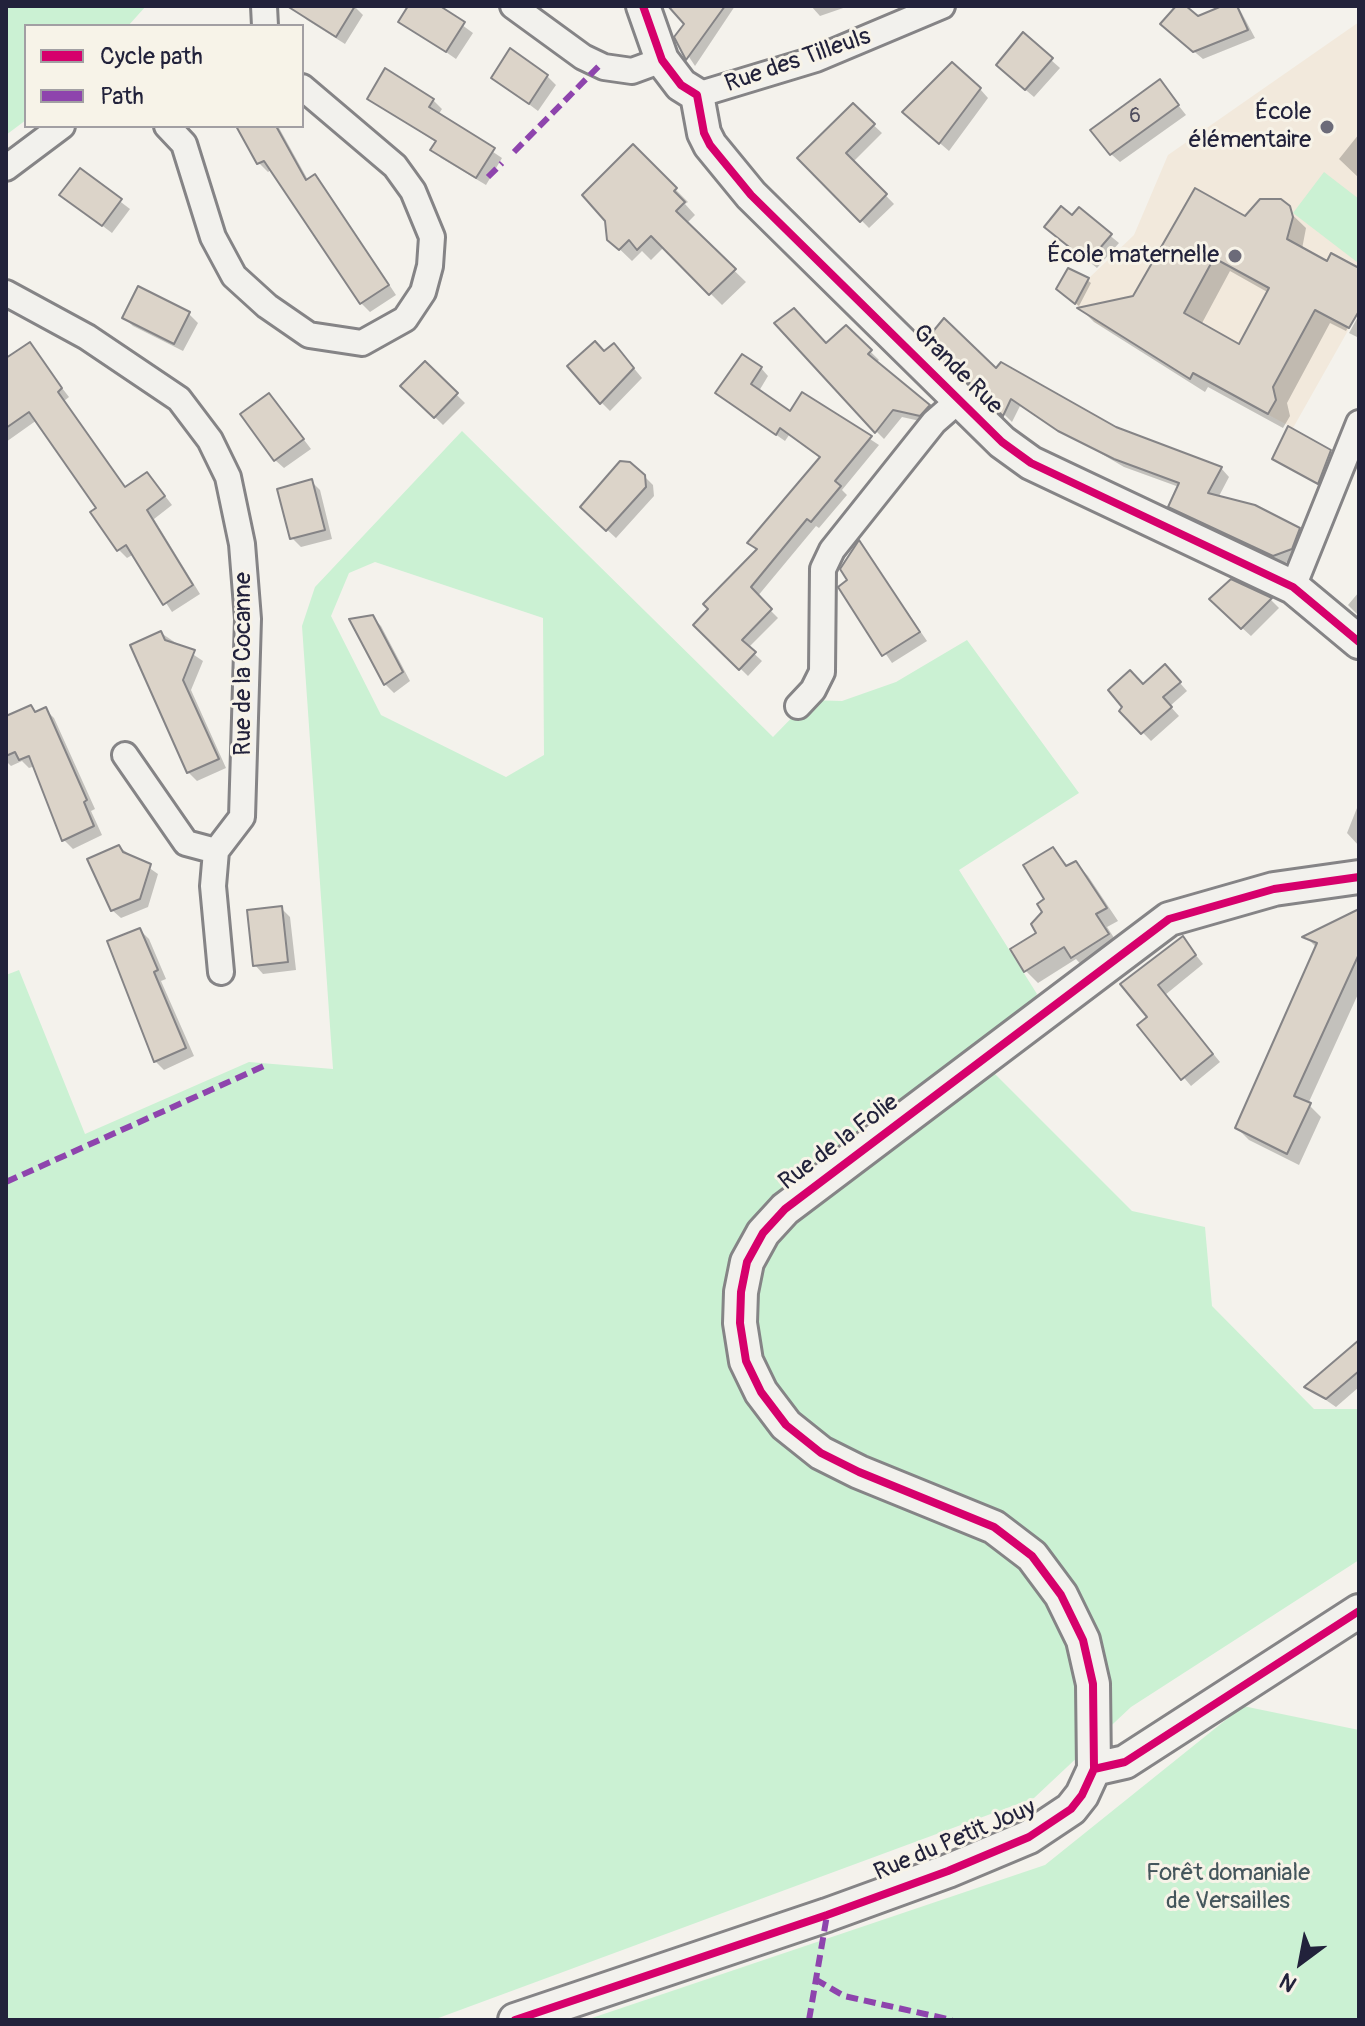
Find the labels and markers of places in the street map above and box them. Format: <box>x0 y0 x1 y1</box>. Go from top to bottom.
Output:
place label: École élémentaire <box>1189 99 1311 155</box>
marker: École élémentaire <box>1318 118 1336 136</box>
place label: École maternelle <box>1047 242 1219 270</box>
marker: École maternelle <box>1226 247 1244 265</box>

